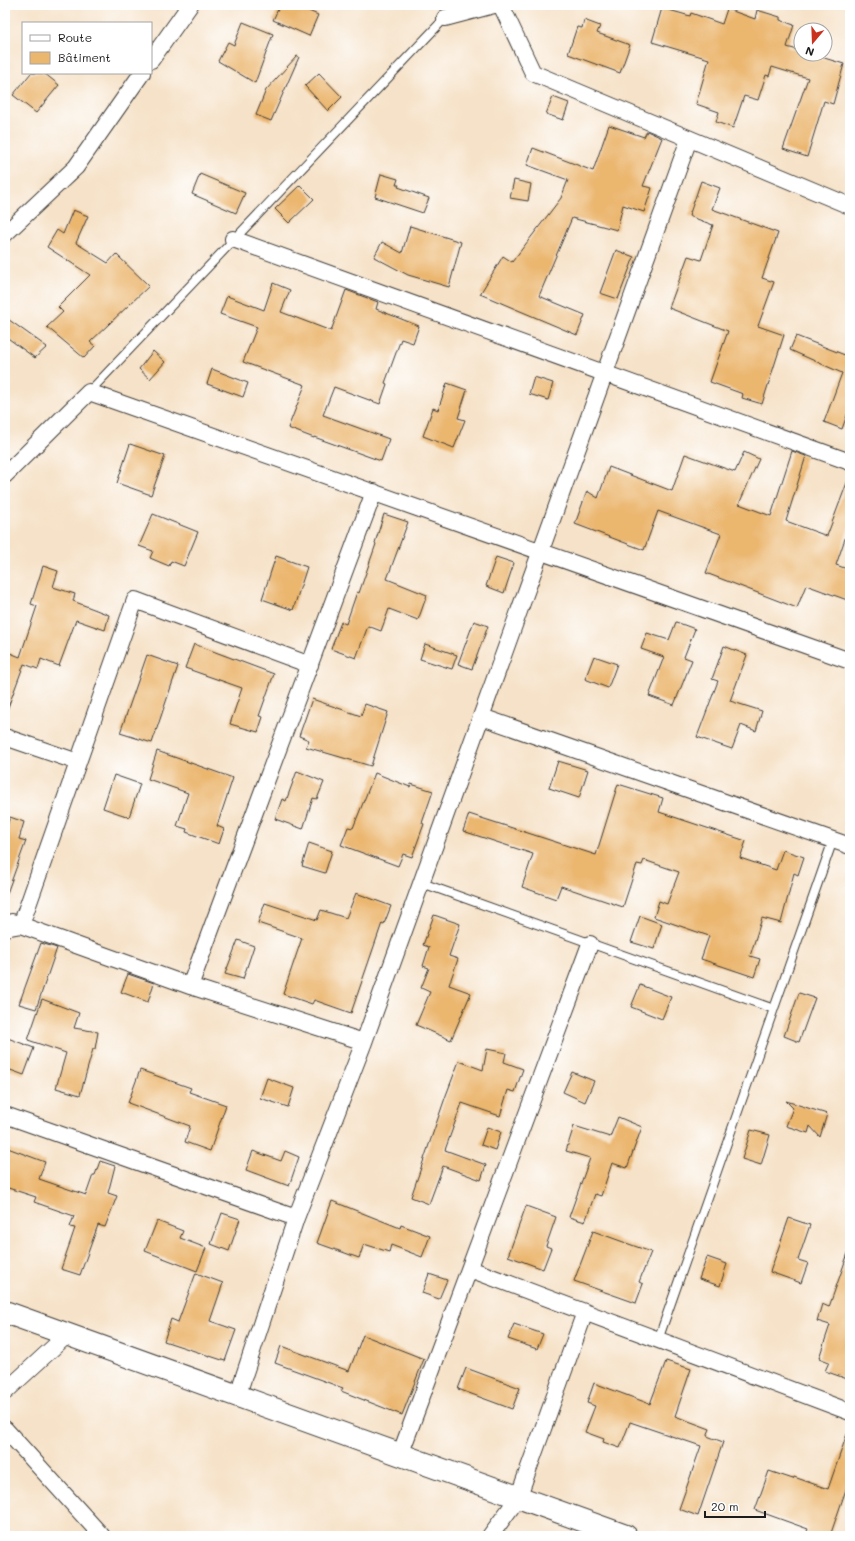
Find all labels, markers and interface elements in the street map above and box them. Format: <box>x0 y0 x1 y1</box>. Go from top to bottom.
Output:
legend <box>22 22 152 74</box>
north arrow <box>793 22 833 62</box>
text: Route <box>58 29 92 45</box>
text: N <box>803 43 816 60</box>
text: Bâtiment <box>58 49 111 65</box>
scale bar <box>705 1493 765 1519</box>
text: 20 m <box>711 1498 739 1514</box>

